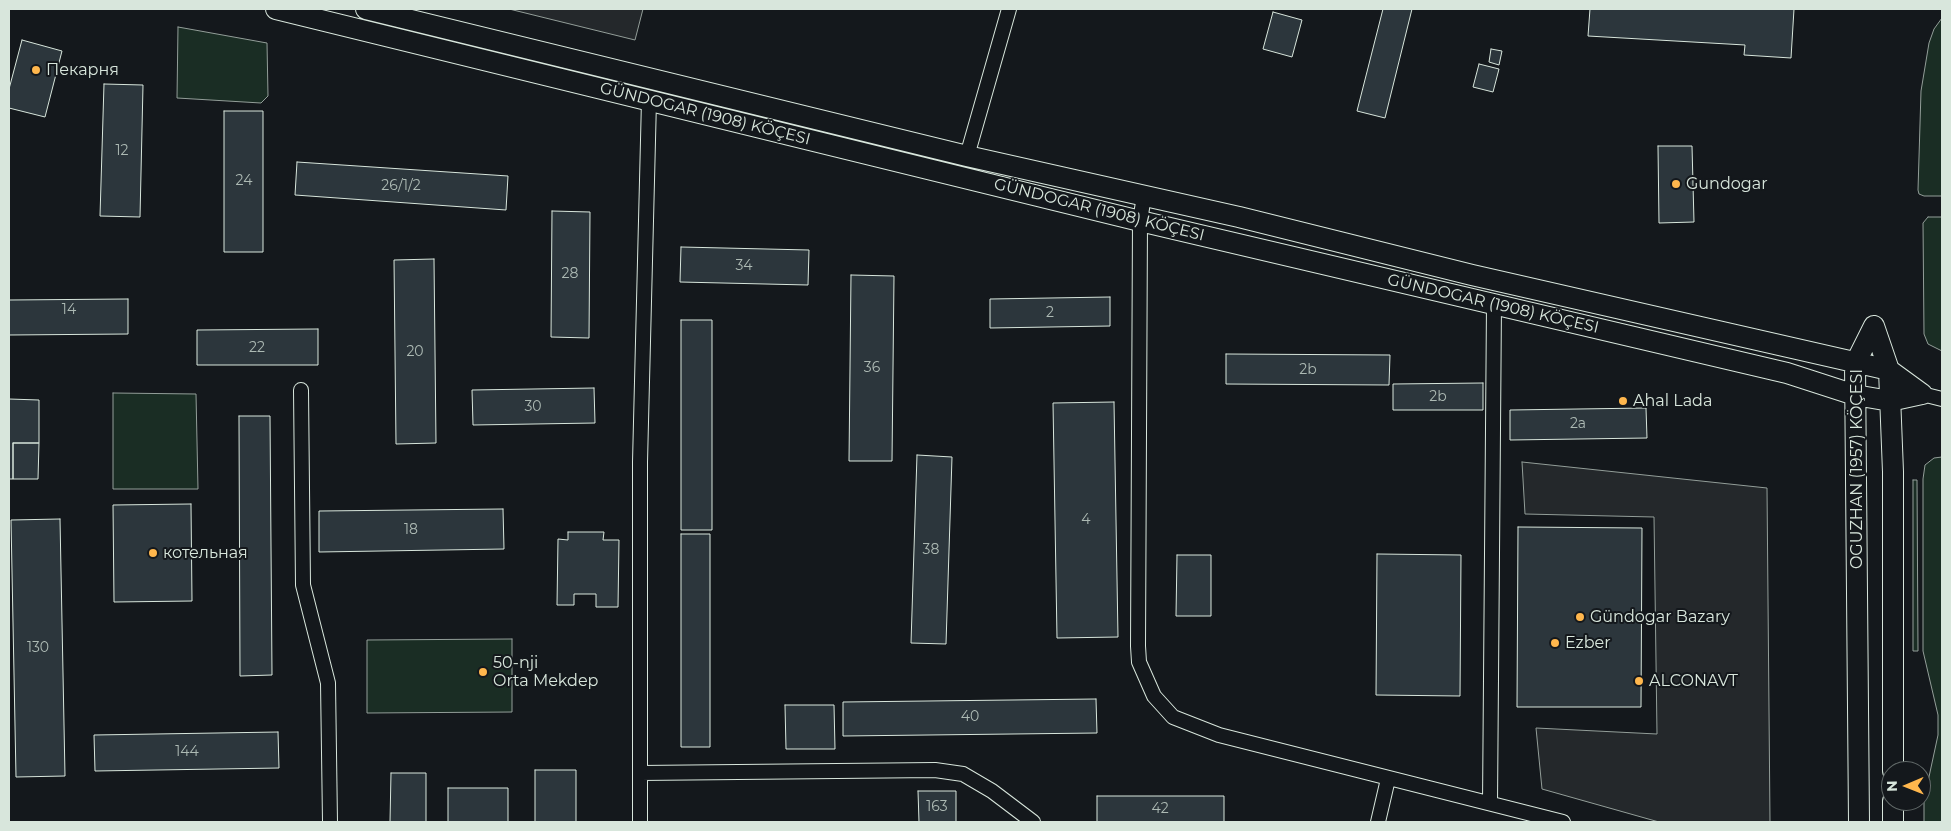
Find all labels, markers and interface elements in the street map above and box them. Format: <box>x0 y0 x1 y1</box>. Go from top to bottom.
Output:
place label: Пекарня <box>46 60 119 80</box>
marker: Пекарня <box>30 64 42 76</box>
street label: GÜNDOGAR (1908) KÖÇESI <box>598 79 812 149</box>
house number: 12 <box>115 143 129 159</box>
house number: 24 <box>236 173 252 189</box>
place label: Gundogar <box>1686 174 1768 194</box>
street label: GÜNDOGAR (1908) KÖÇESI <box>992 175 1206 245</box>
house number: 26/1/2 <box>381 178 421 194</box>
marker: Gundogar <box>1670 178 1682 190</box>
house number: 34 <box>735 258 753 274</box>
house number: 28 <box>562 266 578 282</box>
street label: GÜNDOGAR (1908) KÖÇESI <box>1385 270 1601 338</box>
house number: 14 <box>62 302 76 318</box>
house number: 2 <box>1046 305 1054 321</box>
house number: 22 <box>249 340 265 356</box>
house number: 20 <box>406 344 424 360</box>
house number: 36 <box>864 360 880 376</box>
house number: 2b <box>1299 362 1317 378</box>
street label: OGUZHAN (1957) KÖÇESI <box>1847 369 1867 569</box>
house number: 2b <box>1429 389 1447 405</box>
place label: Ahal Lada <box>1633 391 1712 411</box>
marker: Ahal Lada <box>1617 395 1629 407</box>
house number: 30 <box>524 399 542 415</box>
house number: 2a <box>1570 416 1586 432</box>
house number: 4 <box>1081 512 1091 528</box>
house number: 18 <box>404 522 418 538</box>
house number: 38 <box>923 542 939 558</box>
place label: котельная <box>163 543 248 563</box>
marker: котельная <box>147 547 159 559</box>
place label: Gündogar Bazary <box>1590 607 1730 627</box>
marker: Gündogar Bazary <box>1574 611 1586 623</box>
place label: Ezber <box>1565 633 1611 653</box>
marker: Ezber <box>1549 637 1561 649</box>
house number: 130 <box>27 640 49 656</box>
place label: 50-nji Orta Mekdep <box>493 653 598 691</box>
marker: 50-nji Orta Mekdep <box>477 666 489 678</box>
place label: ALCONAVT <box>1649 671 1738 691</box>
marker: ALCONAVT <box>1633 675 1645 687</box>
house number: 40 <box>961 709 979 725</box>
house number: 144 <box>175 744 199 760</box>
north arrow <box>1881 761 1931 811</box>
text: N <box>1883 780 1901 792</box>
house number: 163 <box>926 799 948 815</box>
house number: 42 <box>1151 801 1169 817</box>

